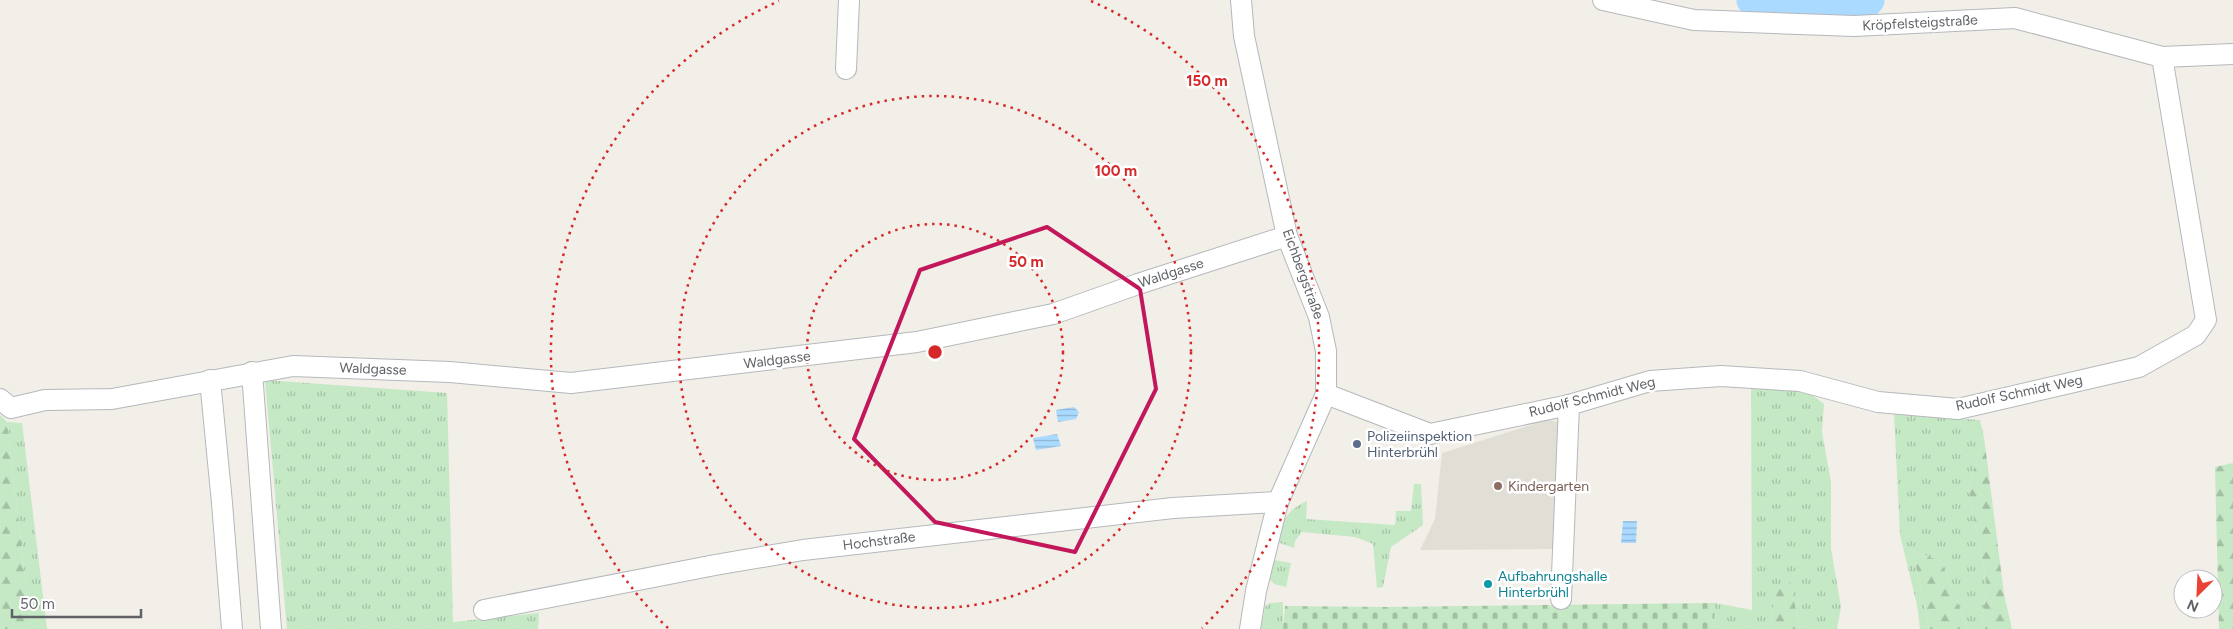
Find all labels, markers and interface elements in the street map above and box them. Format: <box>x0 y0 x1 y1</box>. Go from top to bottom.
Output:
street label: Kröpfelsteigstraße <box>1862 11 1979 35</box>
text: 150 m <box>1186 72 1228 90</box>
text: 100 m <box>1095 162 1137 180</box>
street label: Eichbergstraße <box>1279 226 1327 322</box>
text: 50 m <box>1008 253 1044 271</box>
street label: Waldgasse <box>1136 254 1206 291</box>
centre of rings <box>926 343 944 361</box>
street label: Waldgasse <box>743 347 812 373</box>
street label: Waldgasse <box>339 359 407 379</box>
street label: Rudolf Schmidt Weg <box>1954 371 2084 415</box>
street label: Rudolf Schmidt Weg <box>1527 373 1657 421</box>
place label: Polizeiinspektion Hinterbrühl <box>1367 428 1472 461</box>
marker: Polizeiinspektion Hinterbrühl <box>1351 438 1363 450</box>
place label: Kindergarten <box>1508 478 1589 495</box>
marker: Kindergarten <box>1492 480 1504 492</box>
street label: Hochstraße <box>842 528 917 554</box>
place label: Aufbahrungshalle Hinterbrühl <box>1498 568 1608 601</box>
north arrow <box>2173 569 2223 619</box>
marker: Aufbahrungshalle Hinterbrühl <box>1482 578 1494 590</box>
scale bar <box>12 586 141 618</box>
text: 50 m <box>20 595 55 613</box>
text: N <box>2185 595 2201 615</box>

